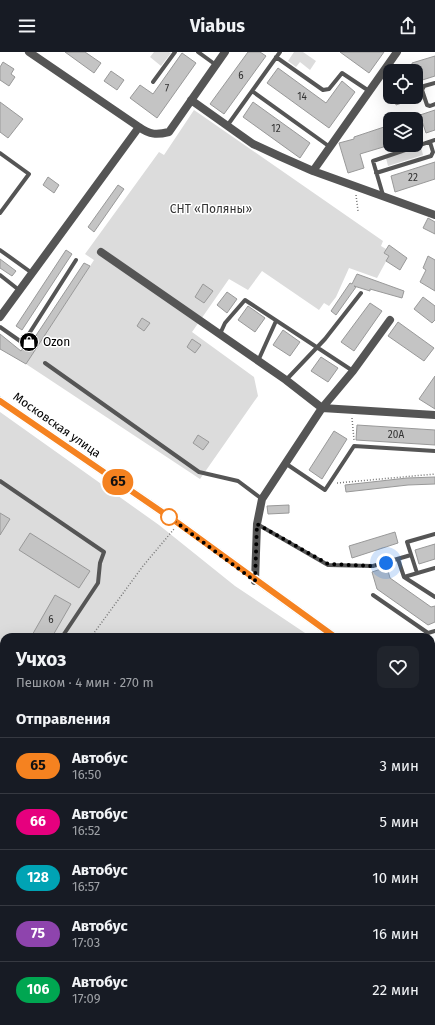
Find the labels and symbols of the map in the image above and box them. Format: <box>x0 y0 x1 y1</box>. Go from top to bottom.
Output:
house number: 6 <box>238 70 244 82</box>
house number: 7 <box>165 83 170 95</box>
house number: 14 <box>297 91 308 103</box>
house number: 12 <box>271 123 281 135</box>
house number: 22 <box>408 172 418 184</box>
park label: СНТ «Поляны» <box>170 202 252 216</box>
shop icon: Ozon <box>18 331 40 353</box>
place label: Ozon <box>43 335 70 349</box>
street label: Московская улица <box>11 390 103 460</box>
house number: 20А <box>388 429 404 441</box>
line badge: 65 <box>100 469 136 495</box>
unlabelled marker <box>160 508 178 526</box>
your location <box>376 553 396 573</box>
house number: 6 <box>48 614 54 626</box>

